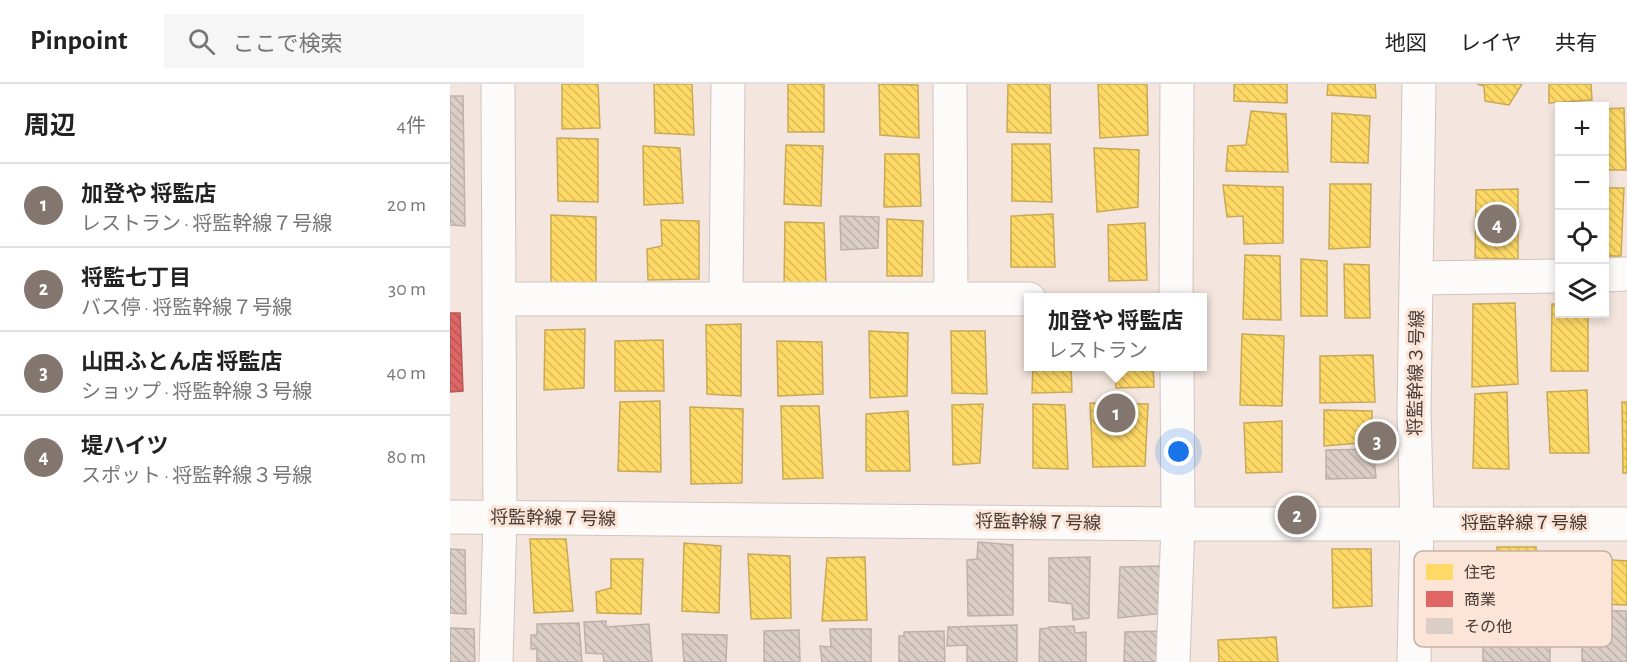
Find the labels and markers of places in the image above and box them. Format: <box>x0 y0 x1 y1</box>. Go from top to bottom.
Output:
pin: 4 <box>1478 202 1516 246</box>
pin: 1 <box>1096 390 1136 436</box>
pin: 3 <box>1358 418 1396 464</box>
pin: 2 <box>1278 492 1316 538</box>

